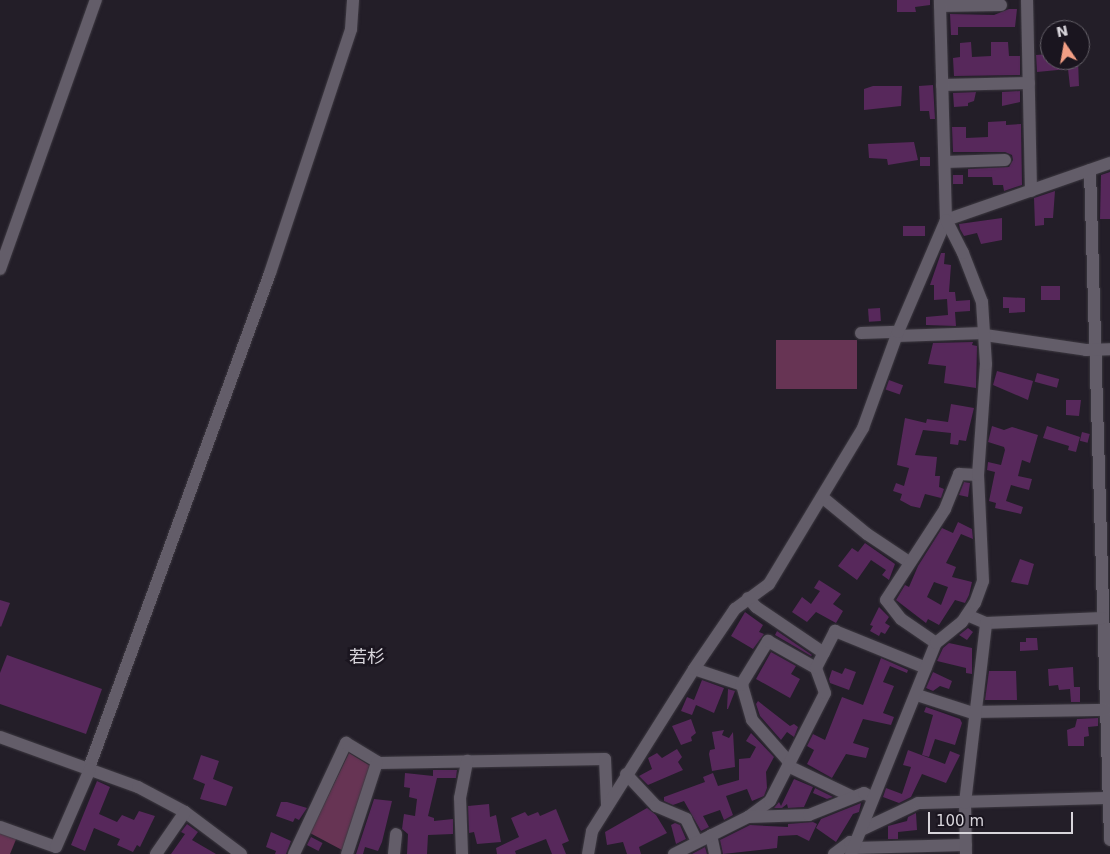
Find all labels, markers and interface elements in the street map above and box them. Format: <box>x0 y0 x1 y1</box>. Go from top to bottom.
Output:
north arrow <box>1040 20 1090 70</box>
text: N <box>1055 22 1069 40</box>
district label: 若杉 <box>349 646 385 668</box>
scale bar <box>930 802 1075 834</box>
text: 100 m <box>936 812 984 830</box>

